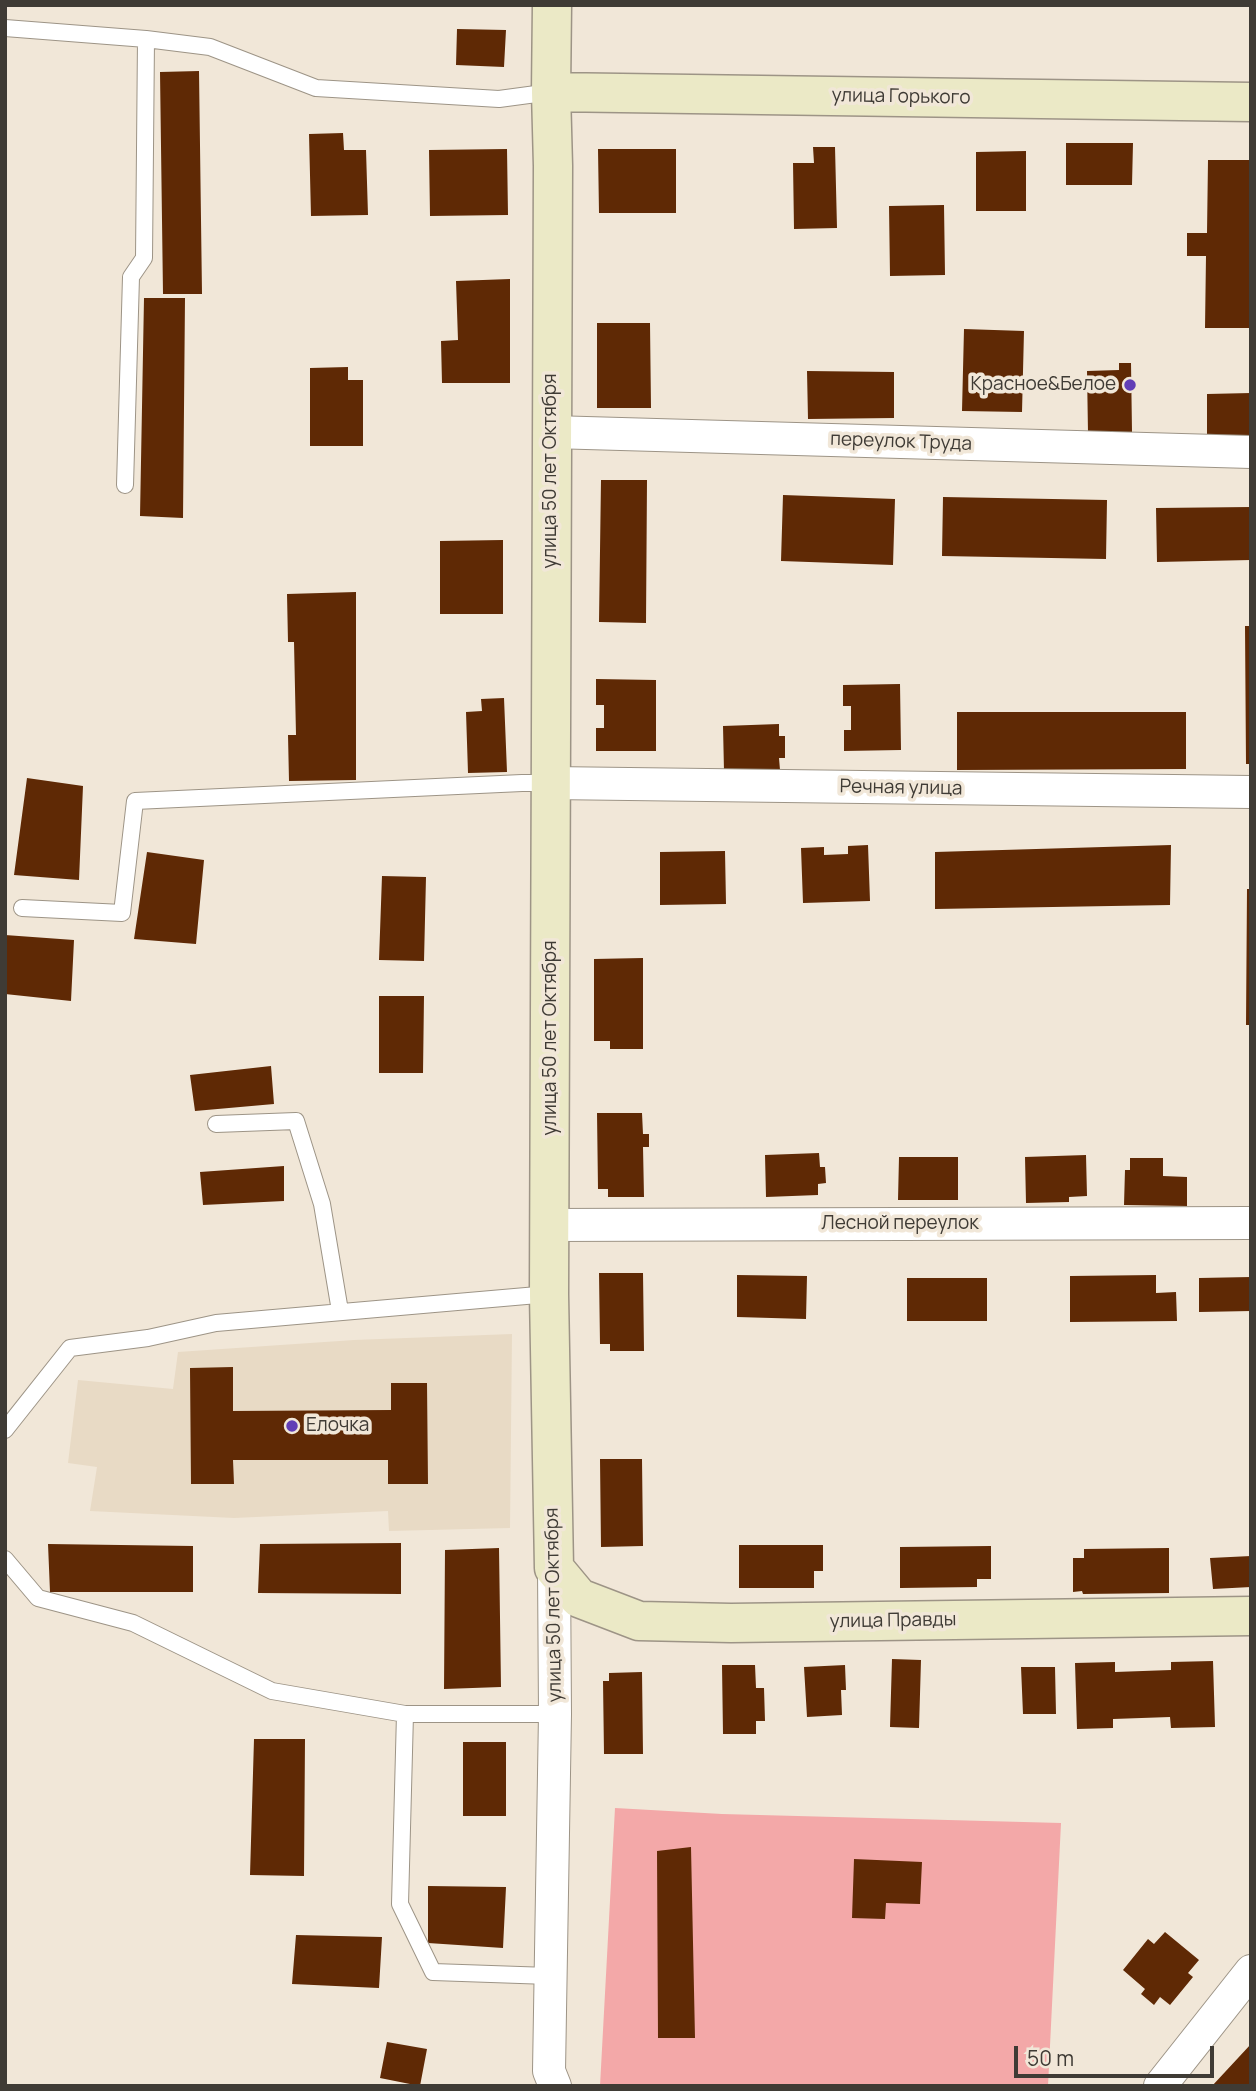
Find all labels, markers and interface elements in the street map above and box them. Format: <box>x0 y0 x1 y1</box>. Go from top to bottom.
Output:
street label: улица Горького <box>831 84 971 110</box>
street label: улица 50 лет Октября <box>540 374 562 568</box>
place label: Красное&Белое <box>971 374 1116 396</box>
marker: Красное&Белое <box>1122 377 1138 393</box>
street label: переулок Труда <box>830 428 972 456</box>
street label: Речная улица <box>839 776 963 800</box>
street label: улица 50 лет Октября <box>540 941 562 1135</box>
street label: Лесной переулок <box>821 1213 979 1235</box>
place label: Елочка <box>306 1415 369 1437</box>
marker: Елочка <box>284 1418 300 1434</box>
street label: улица 50 лет Октября <box>541 1507 567 1703</box>
street label: улица Правды <box>829 1608 957 1634</box>
scale bar <box>1018 2032 1218 2076</box>
text: 50 m <box>1027 2044 1074 2072</box>

